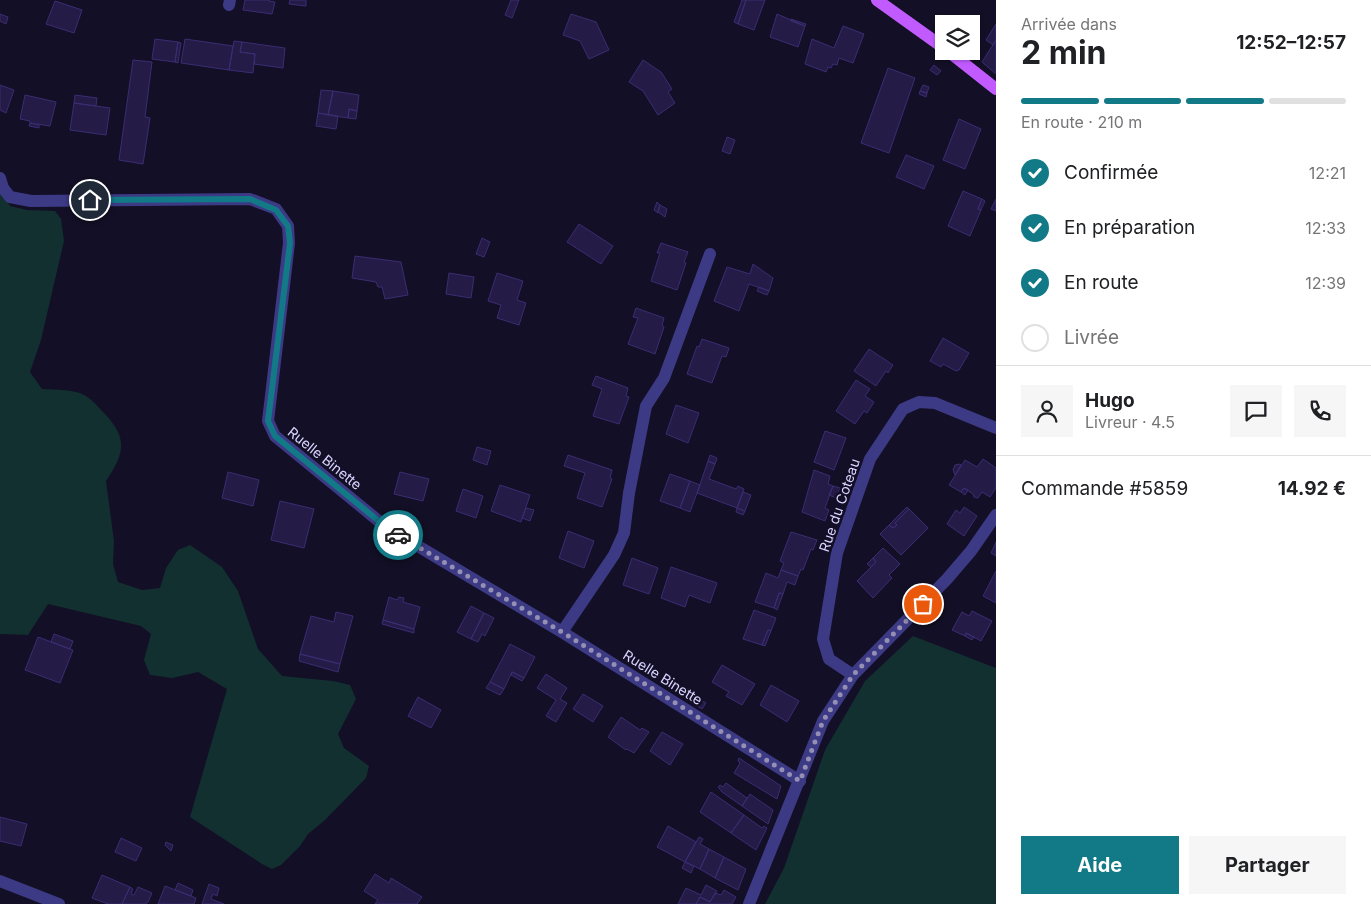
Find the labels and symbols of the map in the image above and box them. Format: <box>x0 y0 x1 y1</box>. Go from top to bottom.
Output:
pin <box>69 179 111 221</box>
street label: Ruelle Binette <box>285 423 365 493</box>
street label: Rue du Coteau <box>815 456 863 554</box>
courier <box>373 510 423 560</box>
pin <box>902 583 944 625</box>
street label: Ruelle Binette <box>620 646 706 708</box>

